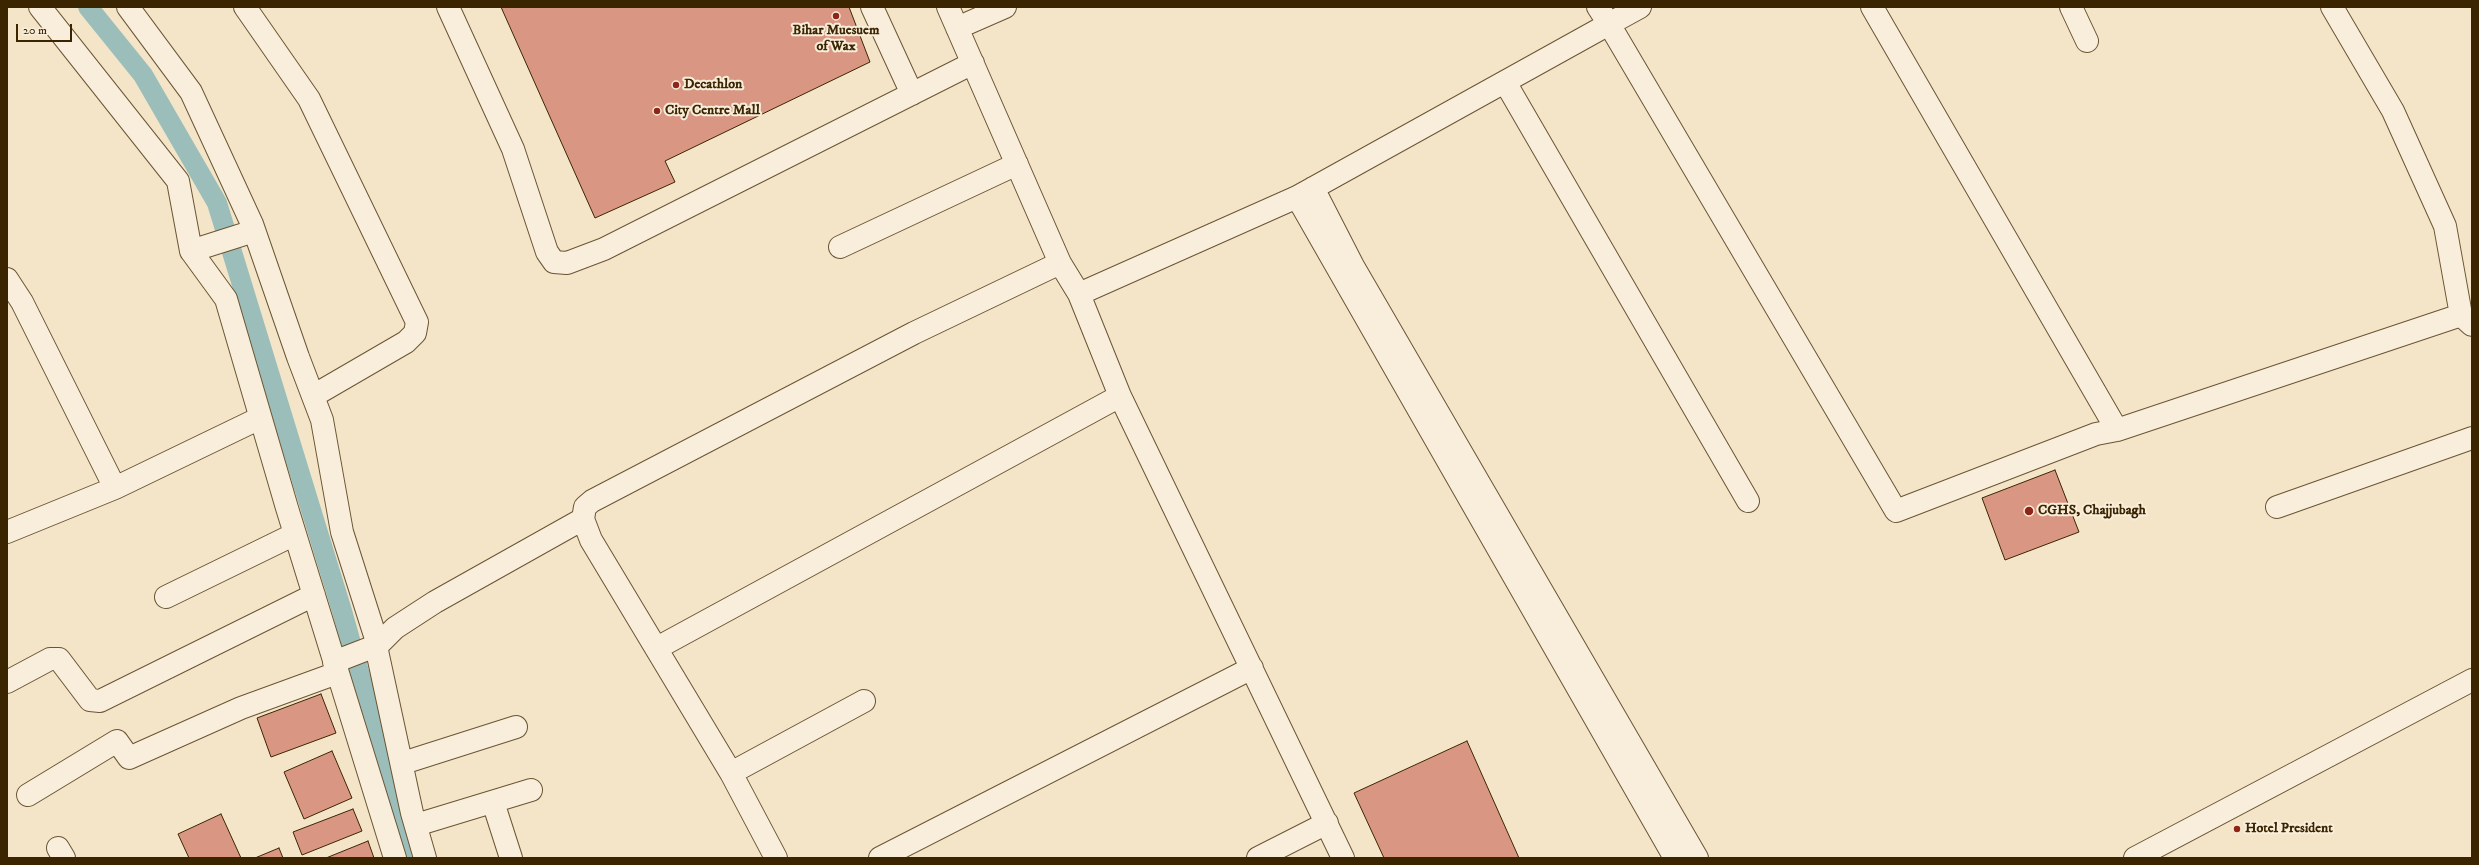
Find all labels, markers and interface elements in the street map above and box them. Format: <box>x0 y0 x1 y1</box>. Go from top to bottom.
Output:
marker: Bihar Muesuem of Wax <box>831 11 841 21</box>
scale bar <box>18 16 74 42</box>
text: 20 m <box>23 23 47 38</box>
place label: Bihar Muesuem of Wax <box>793 23 879 56</box>
place label: Decathlon <box>684 77 742 93</box>
marker: Decathlon <box>671 80 681 90</box>
place label: City Centre Mall <box>665 103 760 119</box>
marker: City Centre Mall <box>652 106 662 116</box>
place label: CGHS, Chajjubagh <box>2038 503 2146 519</box>
marker: CGHS, Chajjubagh <box>2023 505 2035 517</box>
place label: Hotel President <box>2245 821 2333 837</box>
marker: Hotel President <box>2232 824 2242 834</box>

